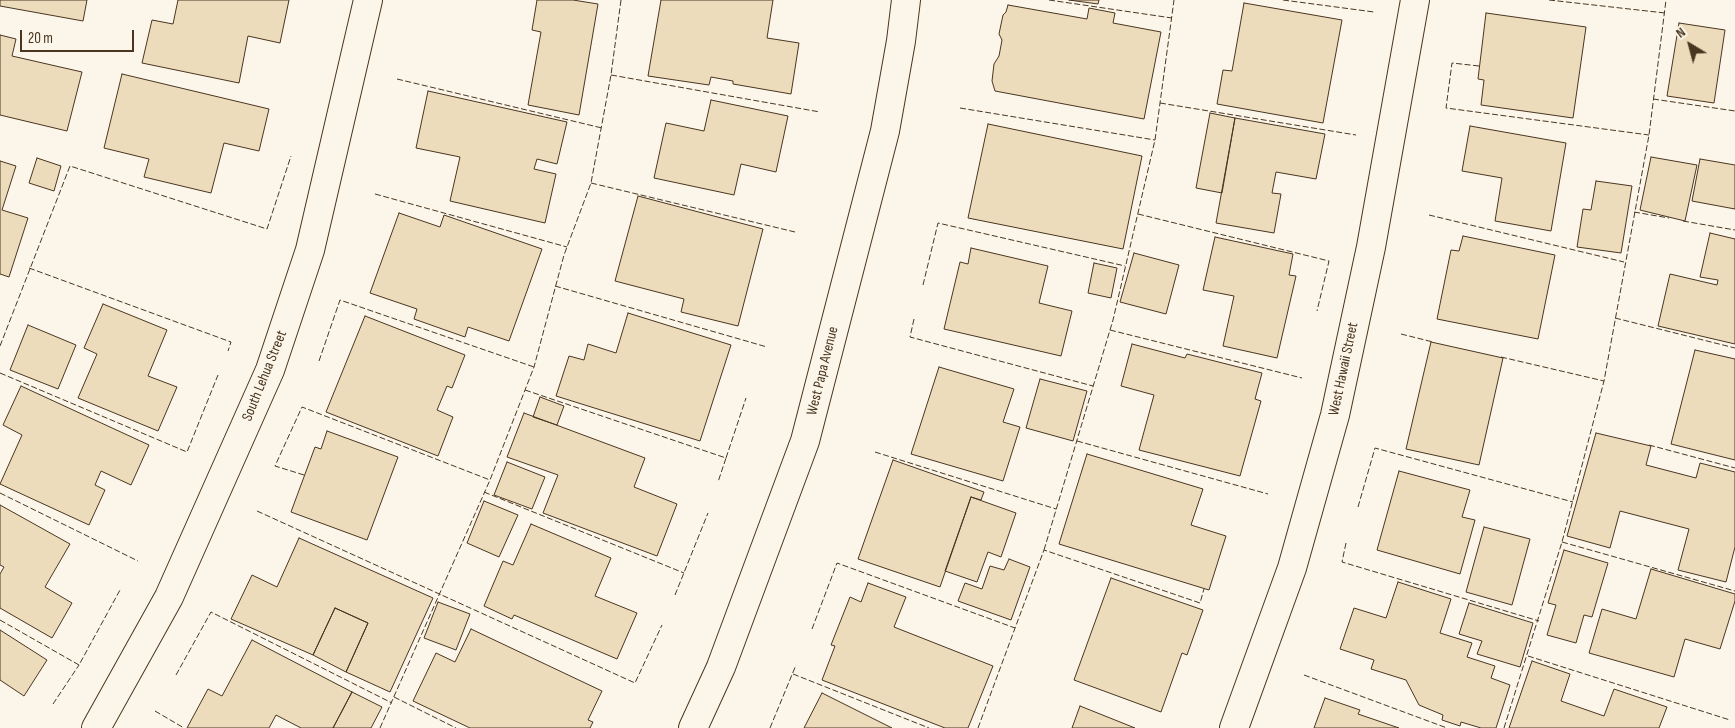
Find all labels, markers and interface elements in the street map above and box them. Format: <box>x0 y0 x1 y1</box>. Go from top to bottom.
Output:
scale bar <box>22 20 136 52</box>
north arrow <box>1665 20 1715 70</box>
text: N <box>1673 24 1689 42</box>
text: 20 m <box>28 29 53 48</box>
street label: West Hawaii Street <box>1325 321 1363 417</box>
street label: West Papa Avenue <box>803 325 843 417</box>
street label: South Lehua Street <box>239 328 291 424</box>

